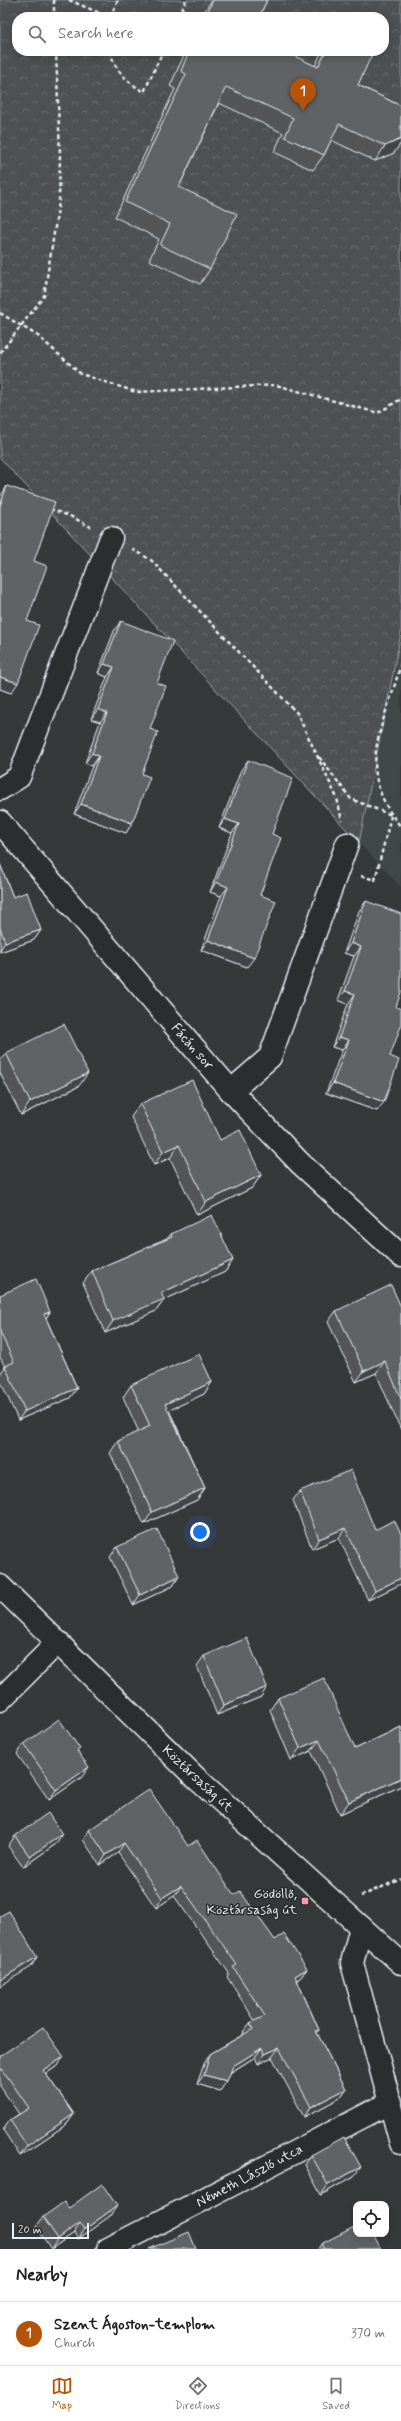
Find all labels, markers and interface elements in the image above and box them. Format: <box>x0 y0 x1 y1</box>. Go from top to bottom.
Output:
search box <box>12 12 389 56</box>
icon: search <box>26 23 48 45</box>
text: Search here <box>58 24 134 44</box>
pin: 1 <box>290 78 316 111</box>
street label: Fácán sor <box>167 1019 218 1074</box>
your location <box>190 1522 210 1542</box>
street label: Köztársaság út <box>158 1741 237 1817</box>
place label: Gödöllő, Köztársaság út <box>206 1885 298 1919</box>
marker: Gödöllő, Köztársaság út <box>300 1896 310 1906</box>
street label: Németh László utca <box>193 2140 306 2212</box>
map controls <box>353 2201 389 2237</box>
button: locate <box>353 2201 389 2237</box>
scale bar <box>12 2221 89 2240</box>
text: 20 m <box>18 2223 41 2237</box>
text: Nearby <box>16 2264 68 2286</box>
text: Szent Ágoston-templom <box>54 2315 215 2335</box>
text: 1 <box>26 2325 32 2342</box>
text: 370 m <box>351 2325 385 2342</box>
text: Church <box>54 2335 95 2352</box>
tab: Map <box>51 2375 73 2413</box>
tab: Directions <box>175 2375 220 2413</box>
tab: Saved <box>322 2375 350 2413</box>

